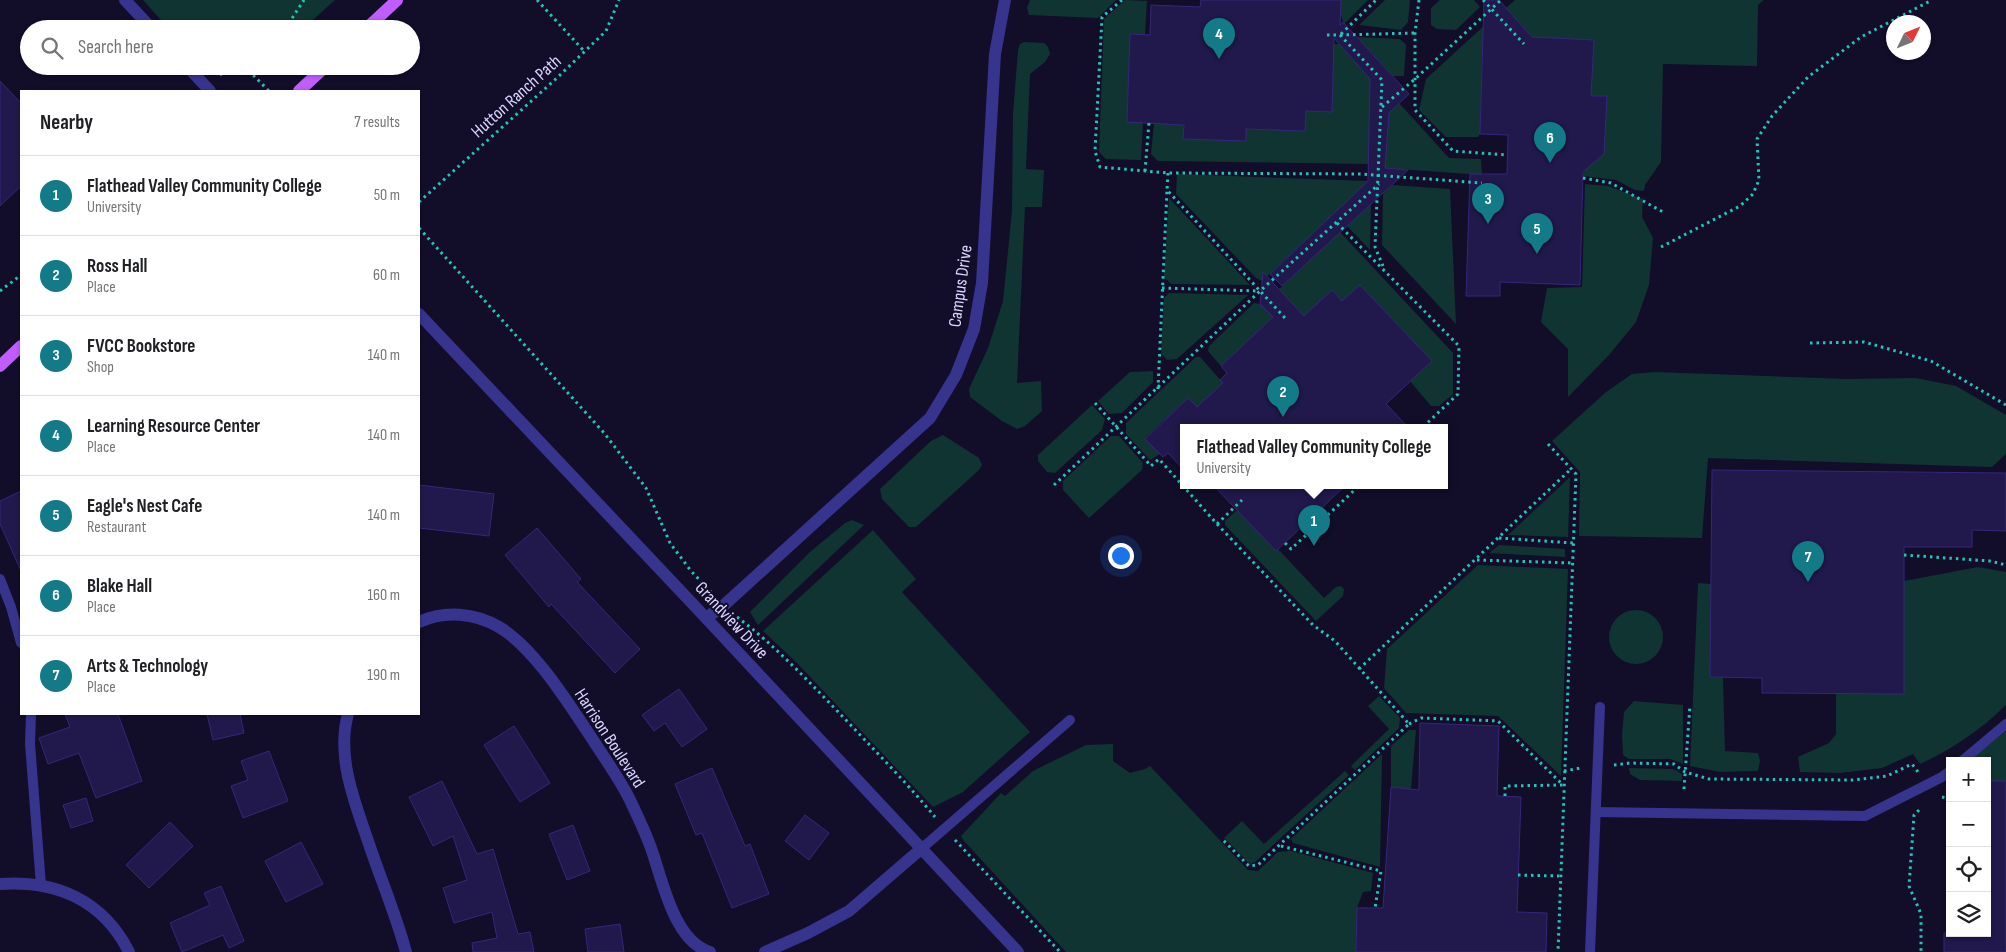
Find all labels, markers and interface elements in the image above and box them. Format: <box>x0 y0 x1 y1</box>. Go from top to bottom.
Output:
north arrow <box>1886 15 1931 60</box>
pin: 4 <box>1203 18 1235 59</box>
search box <box>20 20 420 75</box>
icon: search <box>38 34 66 62</box>
text: Search here <box>78 36 154 59</box>
street label: Hutton Ranch Path <box>467 51 566 142</box>
text: Nearby <box>40 110 93 135</box>
text: 7 results <box>354 113 400 132</box>
pin: 6 <box>1534 122 1566 163</box>
text: Flathead Valley Community College <box>87 175 322 198</box>
pin: 3 <box>1472 183 1504 224</box>
text: 1 <box>53 186 59 205</box>
text: 50 m <box>374 186 400 205</box>
text: University <box>87 198 141 217</box>
pin: 5 <box>1521 213 1553 254</box>
street label: Campus Drive <box>944 244 977 328</box>
text: Ross Hall <box>87 255 147 278</box>
text: 2 <box>52 266 60 285</box>
text: 60 m <box>373 266 400 285</box>
text: Place <box>87 278 116 297</box>
text: FVCC Bookstore <box>87 335 196 358</box>
text: 3 <box>52 346 60 365</box>
text: 140 m <box>368 346 400 365</box>
text: Shop <box>87 358 114 377</box>
pin: 2 <box>1267 376 1299 417</box>
text: Learning Resource Center <box>87 415 260 438</box>
popup <box>1180 424 1448 489</box>
text: 4 <box>52 426 60 445</box>
text: 140 m <box>368 426 400 445</box>
text: Flathead Valley Community College <box>1197 436 1431 459</box>
text: Place <box>87 438 116 457</box>
text: University <box>1197 459 1251 478</box>
text: Eagle's Nest Cafe <box>87 495 202 518</box>
pin: 1 <box>1298 505 1330 546</box>
text: 5 <box>52 506 60 525</box>
text: 140 m <box>368 506 400 525</box>
text: Restaurant <box>87 518 146 537</box>
pin: 7 <box>1792 541 1824 582</box>
your location <box>1108 543 1134 569</box>
text: Blake Hall <box>87 575 152 598</box>
street label: Grandview Drive <box>691 577 773 663</box>
text: 6 <box>52 586 60 605</box>
text: 160 m <box>367 586 400 605</box>
text: Place <box>87 598 116 617</box>
text: Arts & Technology <box>87 655 208 678</box>
text: 7 <box>53 666 59 685</box>
text: 190 m <box>367 666 400 685</box>
text: Place <box>87 678 116 697</box>
street label: Harrison Boulevard <box>570 685 649 792</box>
map controls <box>1946 757 1991 937</box>
button: + <box>1946 757 1991 802</box>
button: − <box>1946 802 1991 847</box>
button: locate <box>1946 847 1991 892</box>
button: layers <box>1946 892 1991 937</box>

